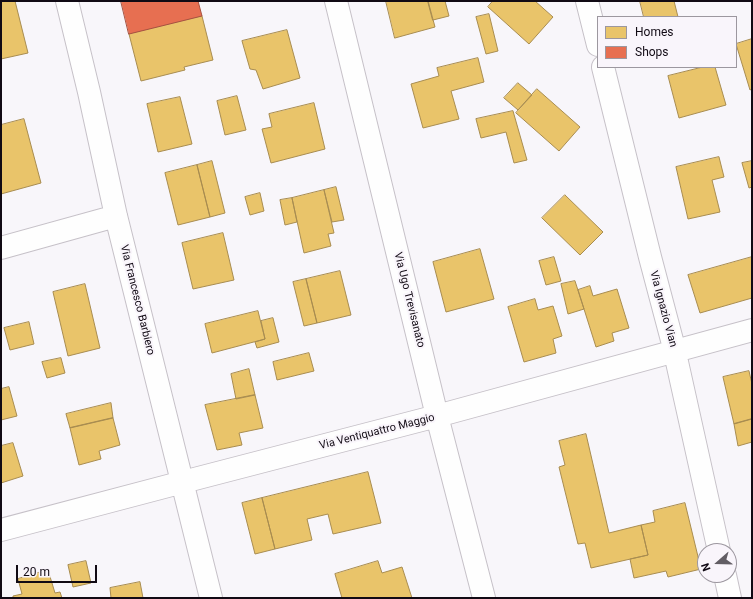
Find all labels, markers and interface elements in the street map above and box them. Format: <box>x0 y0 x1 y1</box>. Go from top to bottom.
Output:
legend <box>597 16 737 68</box>
text: Homes <box>635 25 673 39</box>
text: Shops <box>635 45 669 59</box>
street label: Via Francesco Barbiero <box>117 244 157 356</box>
street label: Via Ugo Trevisanato <box>391 251 427 349</box>
street label: Via Ignazio Vian <box>646 269 680 349</box>
street label: Via Ventiquattro Maggio <box>318 411 436 453</box>
north arrow <box>697 543 737 583</box>
scale bar <box>18 557 99 583</box>
text: N <box>699 561 714 573</box>
text: 20 m <box>23 565 50 579</box>

